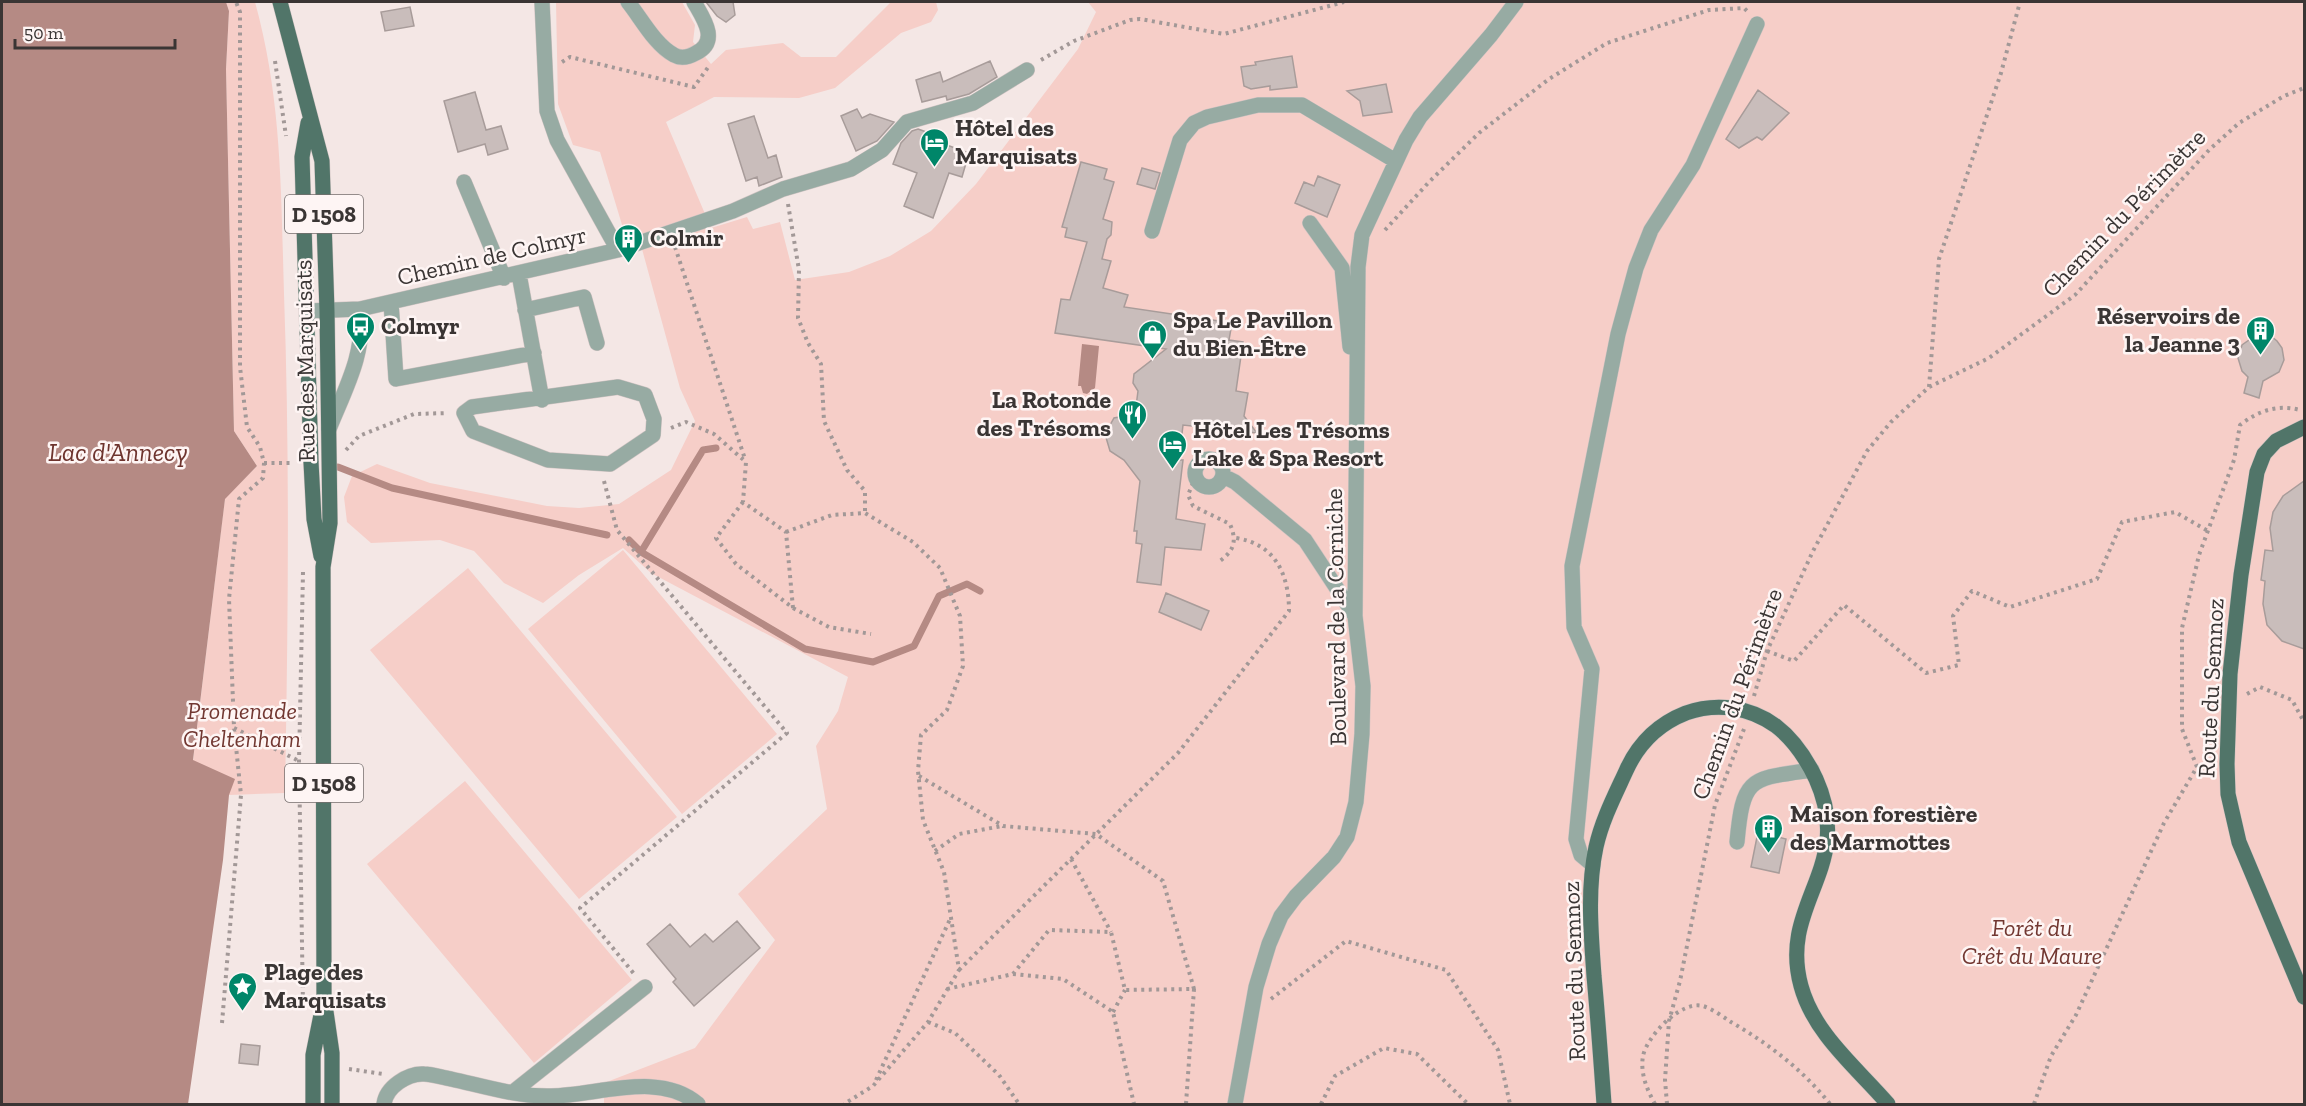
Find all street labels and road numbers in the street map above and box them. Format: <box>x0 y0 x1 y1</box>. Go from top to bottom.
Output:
street label: Chemin du Périmètre <box>2036 123 2211 303</box>
road number: D 1508 <box>285 195 363 233</box>
street label: Chemin de Colmyr <box>394 220 589 291</box>
street label: Rue des Marquisats <box>288 259 321 463</box>
street label: Boulevard de la Corniche <box>1319 488 1352 746</box>
street label: Chemin du Périmètre <box>1685 584 1788 803</box>
street label: Route du Semnoz <box>2191 597 2230 779</box>
road number: D 1508 <box>285 764 363 802</box>
street label: Route du Semnoz <box>1556 881 1591 1061</box>

